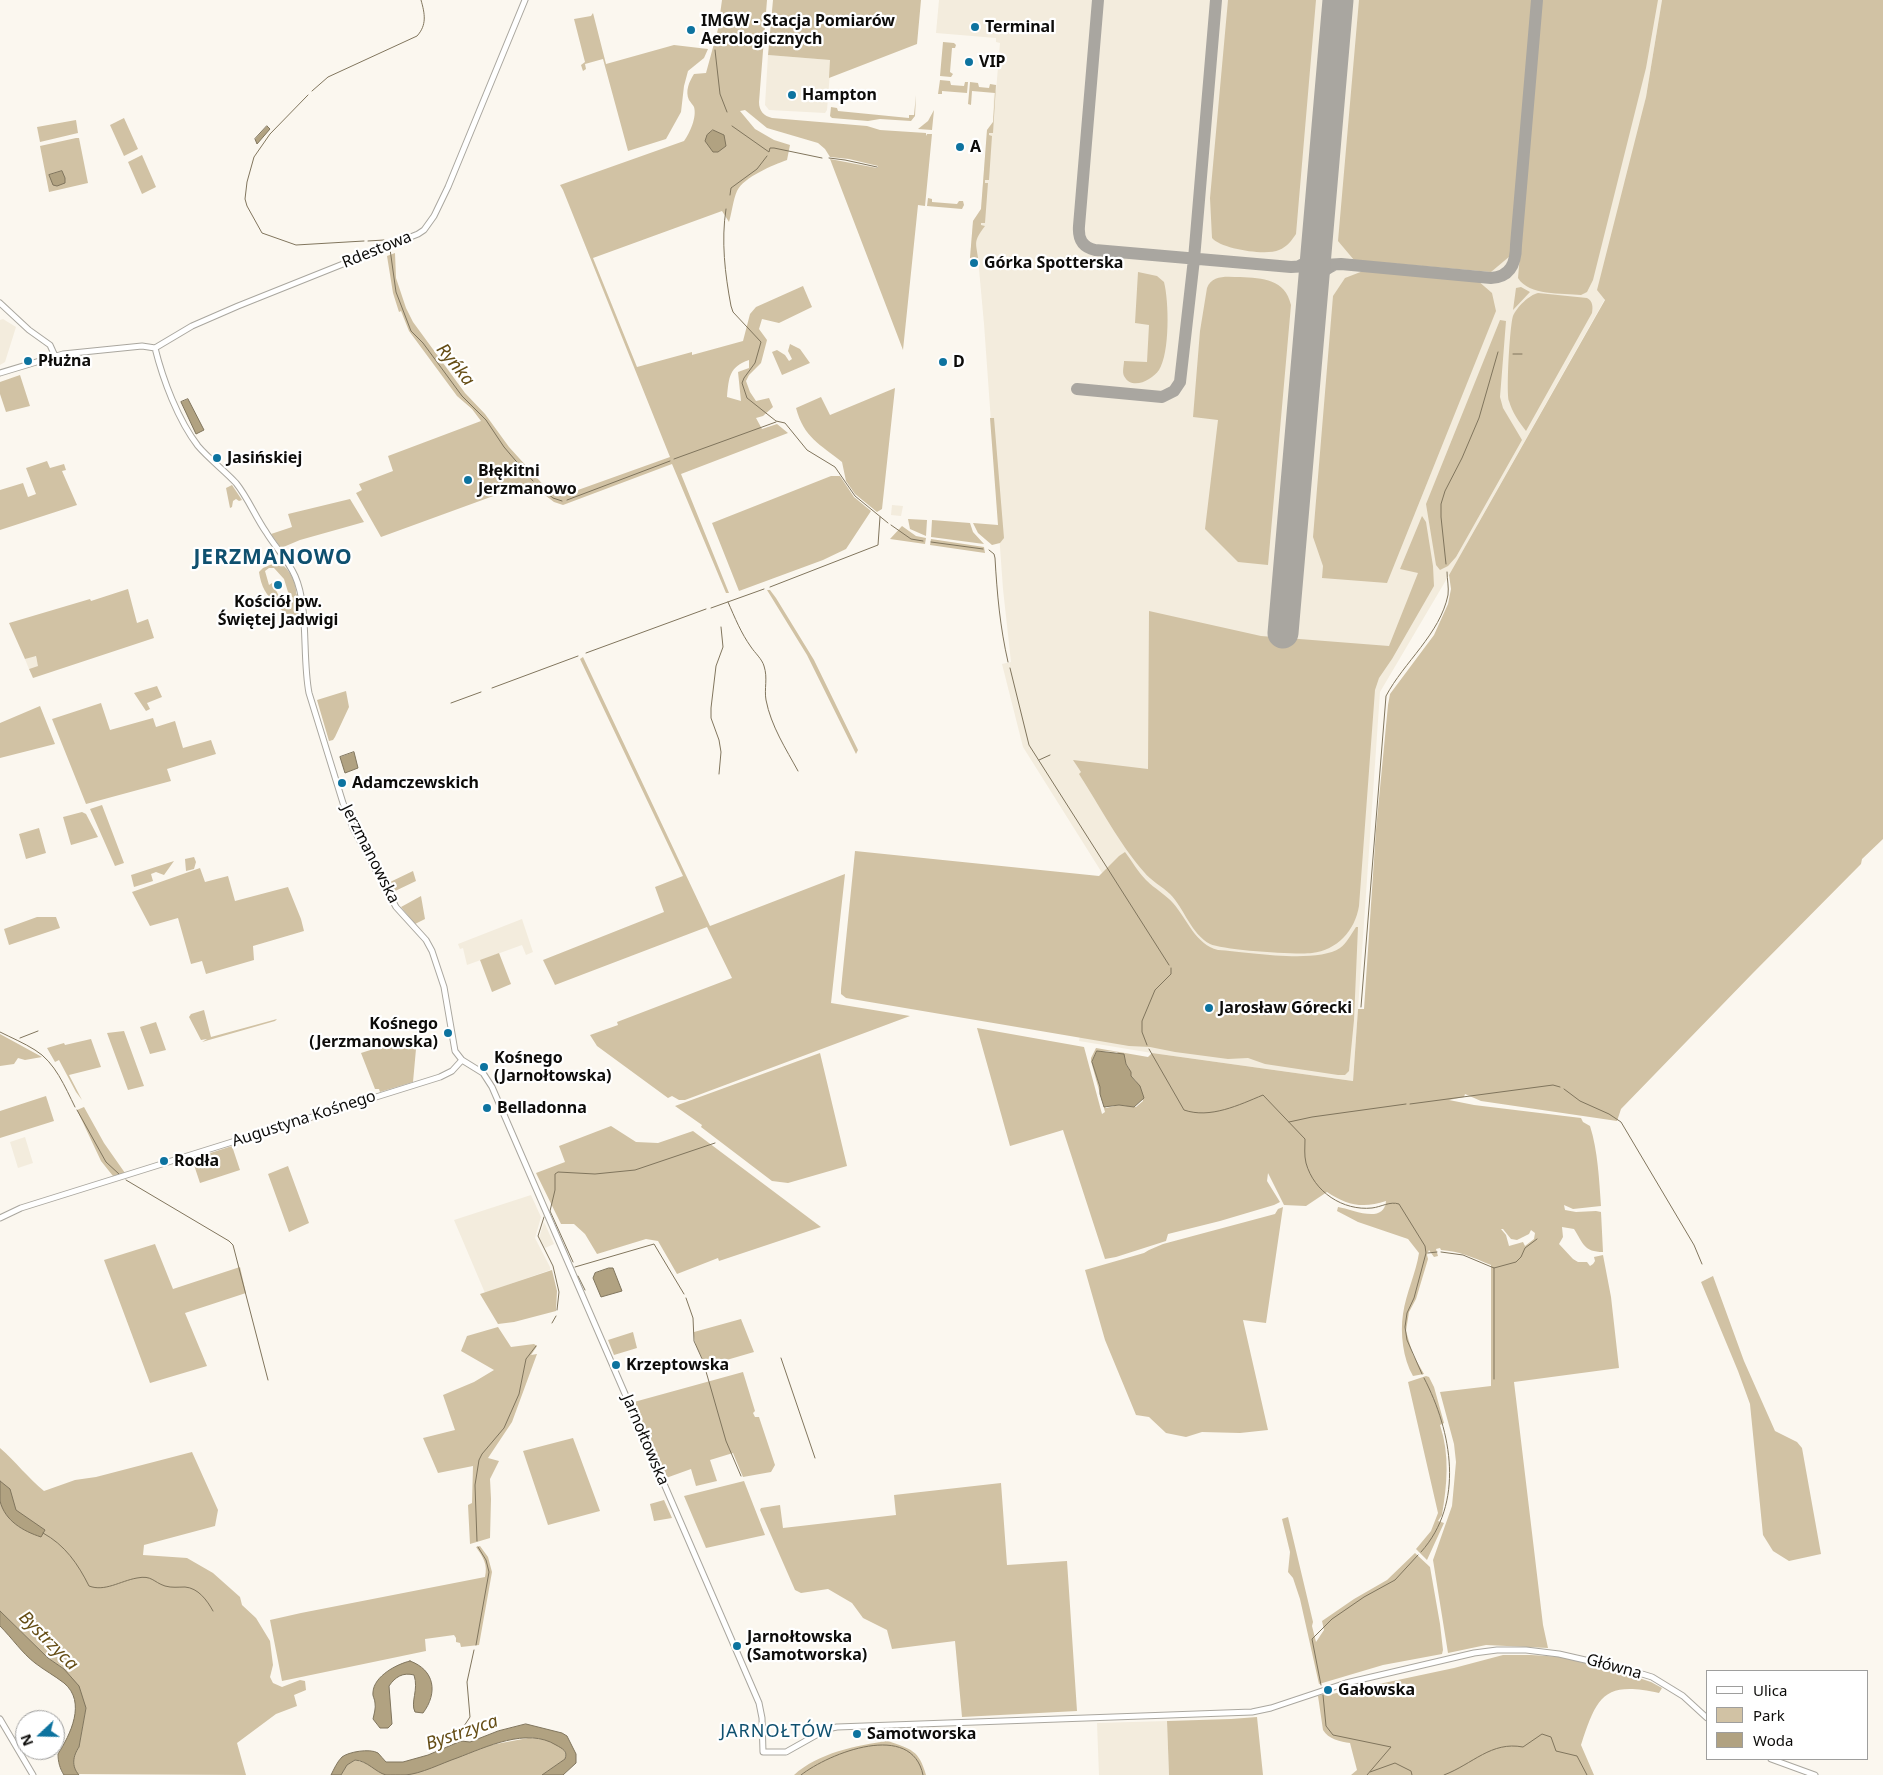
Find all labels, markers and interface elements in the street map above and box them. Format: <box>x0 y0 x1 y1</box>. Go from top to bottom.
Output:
place label: IMGW - Stacja Pomiarów Aerologicznych <box>701 11 895 49</box>
place label: Terminal <box>985 17 1055 37</box>
marker: Terminal <box>969 21 981 33</box>
marker: IMGW - Stacja Pomiarów Aerologicznych <box>685 24 697 36</box>
place label: VIP <box>979 52 1006 72</box>
marker: VIP <box>963 56 975 68</box>
place label: Hampton <box>802 85 877 105</box>
marker: Hampton <box>786 89 798 101</box>
place label: A <box>970 137 981 157</box>
marker: A <box>954 141 966 153</box>
street label: Rdestowa <box>339 227 415 273</box>
place label: Górka Spotterska <box>984 253 1123 273</box>
marker: Górka Spotterska <box>968 257 980 269</box>
water label: Ryńka <box>431 339 479 391</box>
place label: Płużna <box>38 351 91 371</box>
place label: D <box>953 352 965 372</box>
marker: Płużna <box>22 355 34 367</box>
marker: D <box>937 356 949 368</box>
place label: Jasińskiej <box>227 448 302 468</box>
marker: Jasińskiej <box>211 452 223 464</box>
place label: Błękitni Jerzmanowo <box>478 461 577 499</box>
marker: Błękitni Jerzmanowo <box>462 474 474 486</box>
district label: JERZMANOWO <box>192 545 354 571</box>
marker: Kościół pw. Świętej Jadwigi <box>272 579 284 591</box>
place label: Kościół pw. Świętej Jadwigi <box>218 592 338 630</box>
place label: Adamczewskich <box>352 773 479 793</box>
marker: Adamczewskich <box>336 777 348 789</box>
street label: Jerzmanowska <box>337 801 403 907</box>
place label: Jarosław Górecki <box>1219 998 1352 1018</box>
marker: Jarosław Górecki <box>1203 1002 1215 1014</box>
place label: Kośnego (Jerzmanowska) <box>309 1014 438 1052</box>
marker: Kośnego (Jerzmanowska) <box>442 1027 454 1039</box>
place label: Kośnego (Jarnołtowska) <box>494 1048 611 1086</box>
marker: Kośnego (Jarnołtowska) <box>478 1061 490 1073</box>
street label: Augustyna Kośnego <box>230 1087 378 1151</box>
place label: Belladonna <box>497 1098 587 1118</box>
marker: Belladonna <box>481 1102 493 1114</box>
place label: Rodła <box>174 1151 219 1171</box>
marker: Rodła <box>158 1155 170 1167</box>
place label: Krzeptowska <box>626 1355 729 1375</box>
marker: Krzeptowska <box>610 1359 622 1371</box>
street label: Jarnołtowska <box>617 1392 673 1488</box>
water label: Bystrzyca <box>14 1607 82 1675</box>
place label: Jarnołtowska (Samotworska) <box>747 1627 867 1665</box>
marker: Jarnołtowska (Samotworska) <box>731 1640 743 1652</box>
street label: Główna <box>1584 1650 1644 1684</box>
legend <box>1706 1670 1868 1760</box>
place label: Gałowska <box>1338 1680 1415 1700</box>
text: Ulica <box>1753 1680 1787 1700</box>
marker: Gałowska <box>1322 1684 1334 1696</box>
text: Park <box>1753 1705 1785 1725</box>
north arrow <box>15 1710 65 1760</box>
water label: Bystrzyca <box>423 1711 501 1755</box>
district label: JARNOŁTÓW <box>719 1721 835 1743</box>
place label: Samotworska <box>867 1724 976 1744</box>
marker: Samotworska <box>851 1728 863 1740</box>
text: Woda <box>1753 1730 1793 1750</box>
text: N <box>16 1731 37 1749</box>

